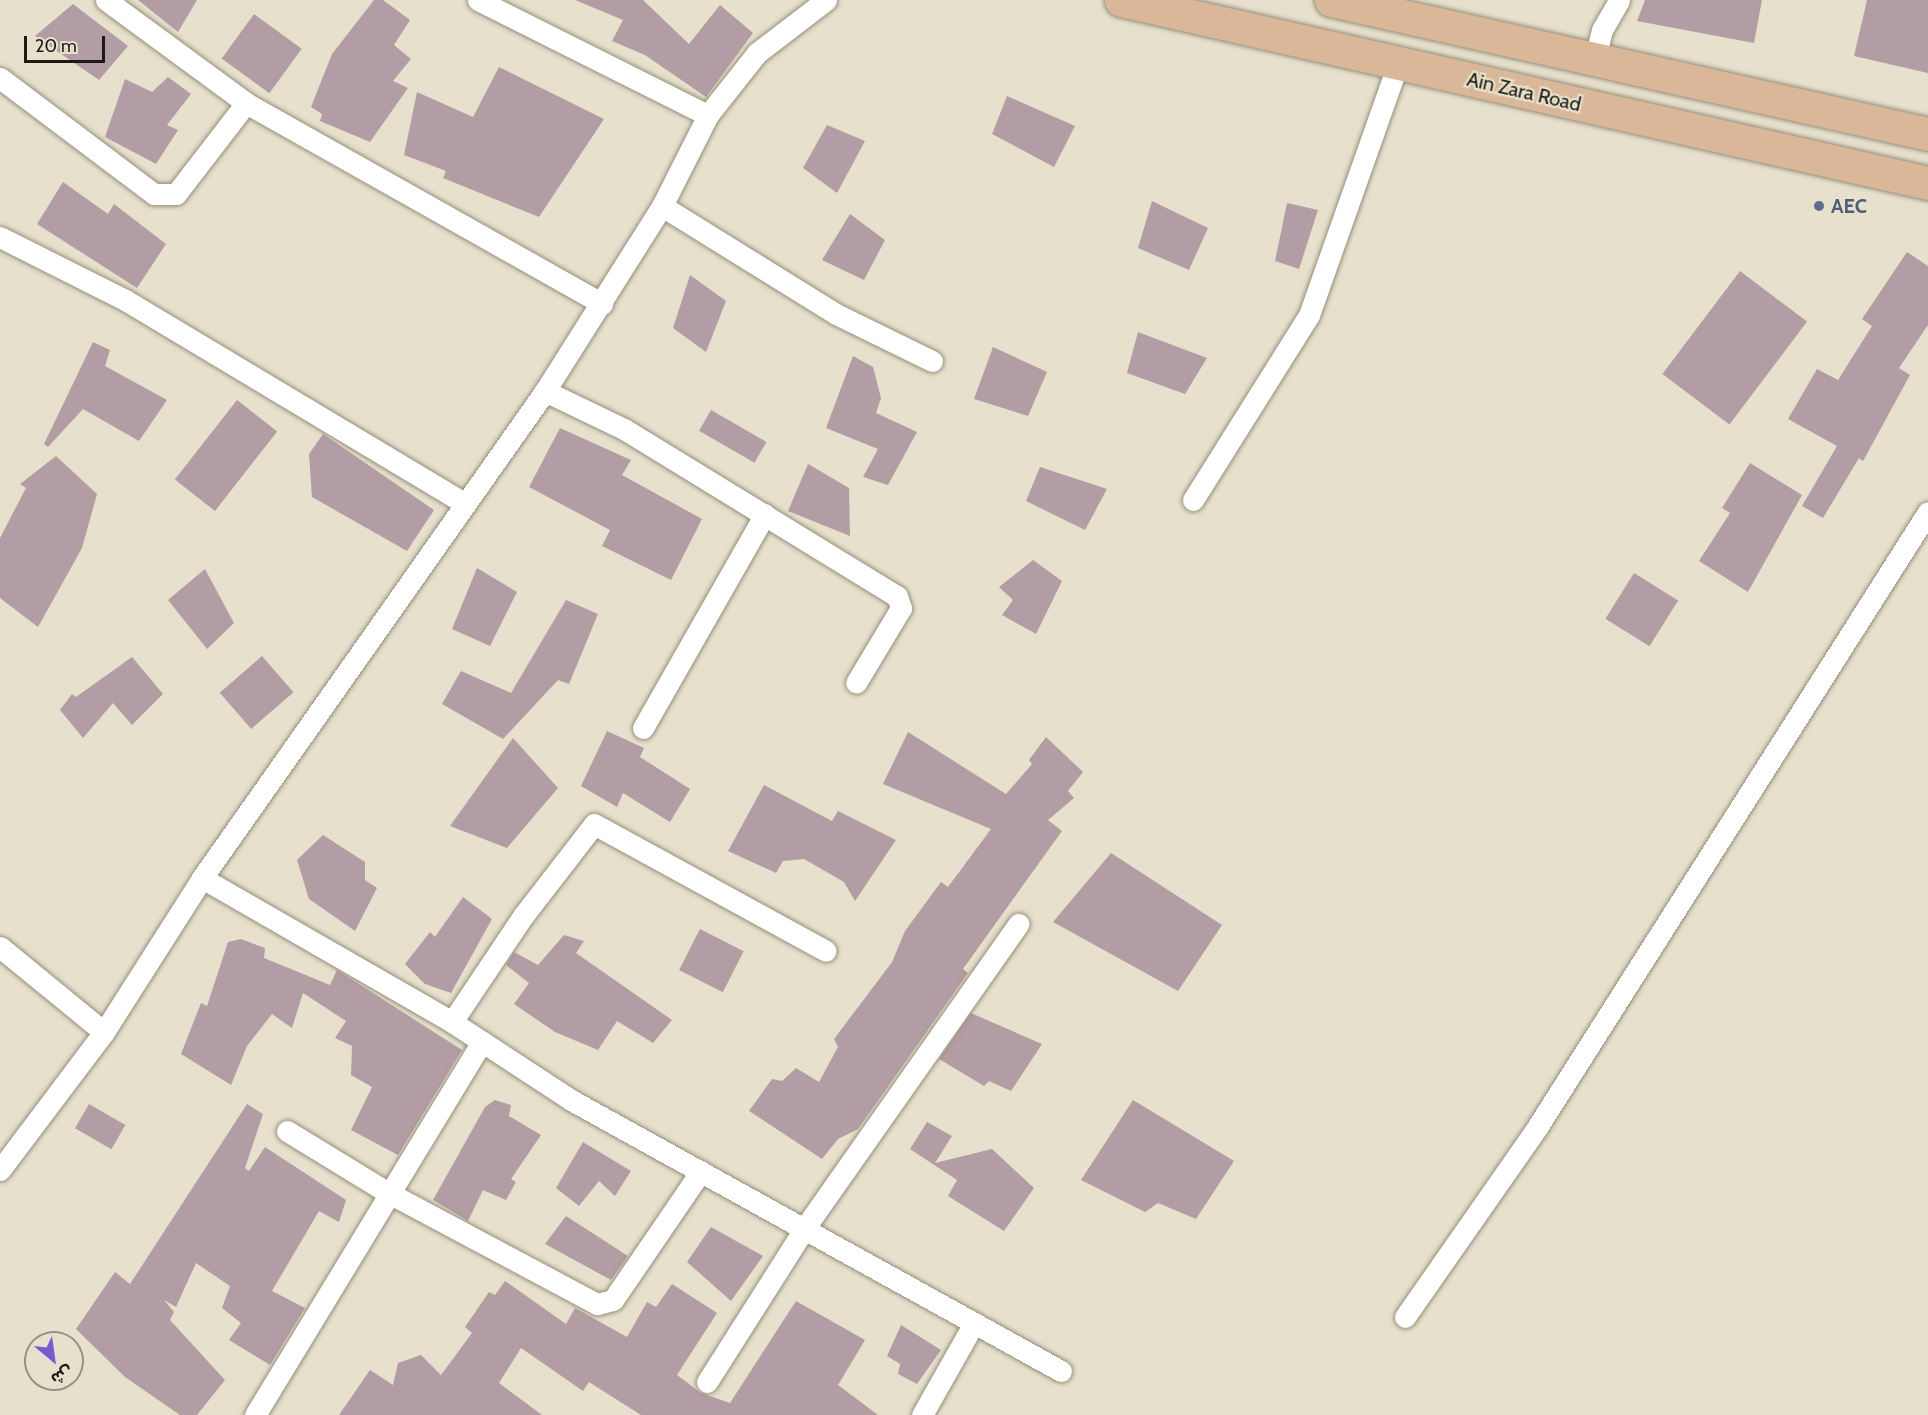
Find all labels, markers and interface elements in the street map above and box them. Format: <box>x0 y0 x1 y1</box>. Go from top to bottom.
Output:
scale bar <box>27 24 108 62</box>
text: 20 m <box>35 35 77 57</box>
street label: Ain Zara Road <box>1465 67 1583 117</box>
place label: AEC <box>1831 194 1867 218</box>
marker: AEC <box>1812 199 1826 213</box>
north arrow <box>24 1331 84 1391</box>
text: ش <box>48 1362 76 1389</box>

